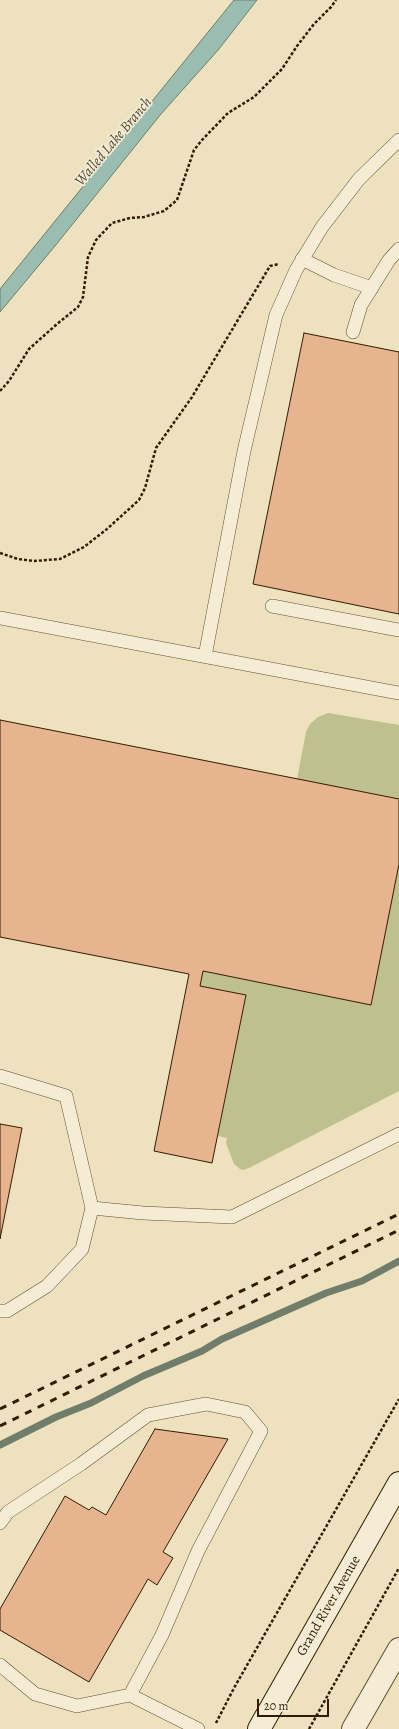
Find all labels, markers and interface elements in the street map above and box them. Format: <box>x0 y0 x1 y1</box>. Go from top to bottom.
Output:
water label: Walled Lake Branch <box>72 94 156 190</box>
street label: Grand River Avenue <box>293 1553 365 1659</box>
scale bar <box>259 1691 331 1717</box>
text: 20 m <box>264 1698 288 1714</box>

